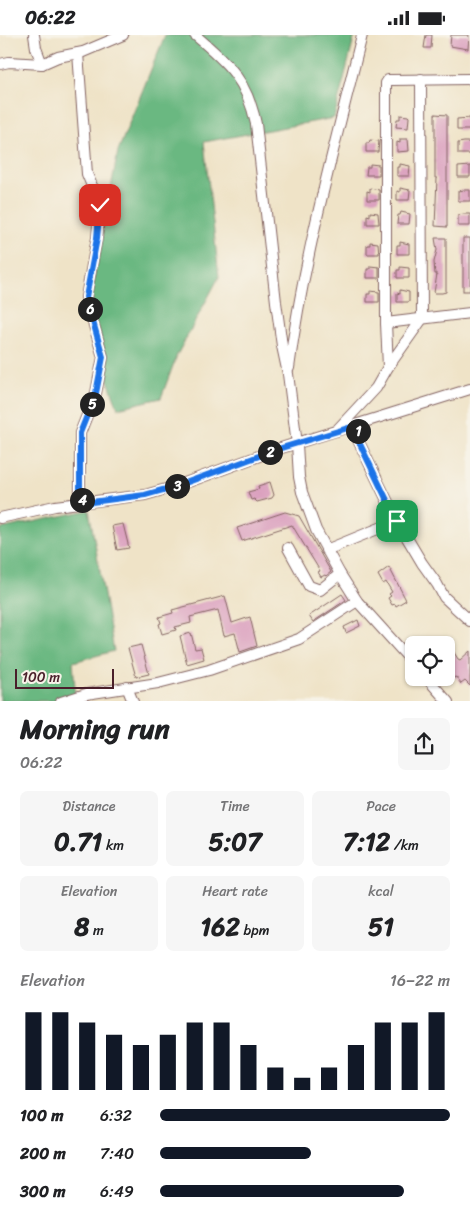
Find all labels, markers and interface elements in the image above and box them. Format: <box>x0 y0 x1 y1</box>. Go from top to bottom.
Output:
text: 06:22 <box>25 1 75 34</box>
pin <box>79 184 121 226</box>
icon: check <box>86 191 114 219</box>
pin: 6 <box>78 297 102 321</box>
text: 6 <box>87 297 94 322</box>
pin: 5 <box>80 391 104 417</box>
text: 5 <box>88 392 97 417</box>
pin: 1 <box>346 419 370 443</box>
text: 1 <box>355 419 362 444</box>
pin: 2 <box>258 439 282 465</box>
text: 2 <box>266 440 275 465</box>
pin: 3 <box>164 473 190 499</box>
text: 3 <box>174 474 181 499</box>
pin: 4 <box>70 487 94 513</box>
text: 4 <box>78 488 87 513</box>
pin <box>376 500 418 542</box>
icon: arrive <box>383 507 411 535</box>
map controls <box>405 636 455 686</box>
button: locate <box>405 636 455 686</box>
text: 100 m <box>22 665 60 690</box>
scale bar <box>15 667 114 690</box>
text: Morning run <box>20 704 170 753</box>
button: share <box>398 718 450 770</box>
text: 06:22 <box>20 748 63 777</box>
text: Distance <box>62 794 116 819</box>
text: Time <box>220 794 250 819</box>
text: Pace <box>366 794 396 819</box>
text: 0.71 <box>54 819 102 864</box>
text: 5:07 <box>209 819 261 864</box>
text: 7:12 <box>343 819 390 864</box>
text: km <box>102 833 124 858</box>
text: /km <box>390 833 419 858</box>
text: Elevation <box>61 879 117 904</box>
text: Heart rate <box>202 879 268 904</box>
text: kcal <box>368 879 394 904</box>
text: 8 <box>74 904 89 949</box>
text: 162 <box>201 904 240 949</box>
text: 51 <box>368 904 394 949</box>
text: m <box>89 918 104 943</box>
text: bpm <box>240 918 269 943</box>
text: Elevation <box>20 966 85 995</box>
text: 16–22 m <box>390 966 450 995</box>
text: 100 m <box>20 1101 64 1130</box>
text: 6:32 <box>100 1101 132 1130</box>
text: 200 m <box>20 1139 66 1168</box>
text: 7:40 <box>100 1139 134 1168</box>
text: 300 m <box>20 1177 65 1206</box>
text: 6:49 <box>100 1177 134 1206</box>

